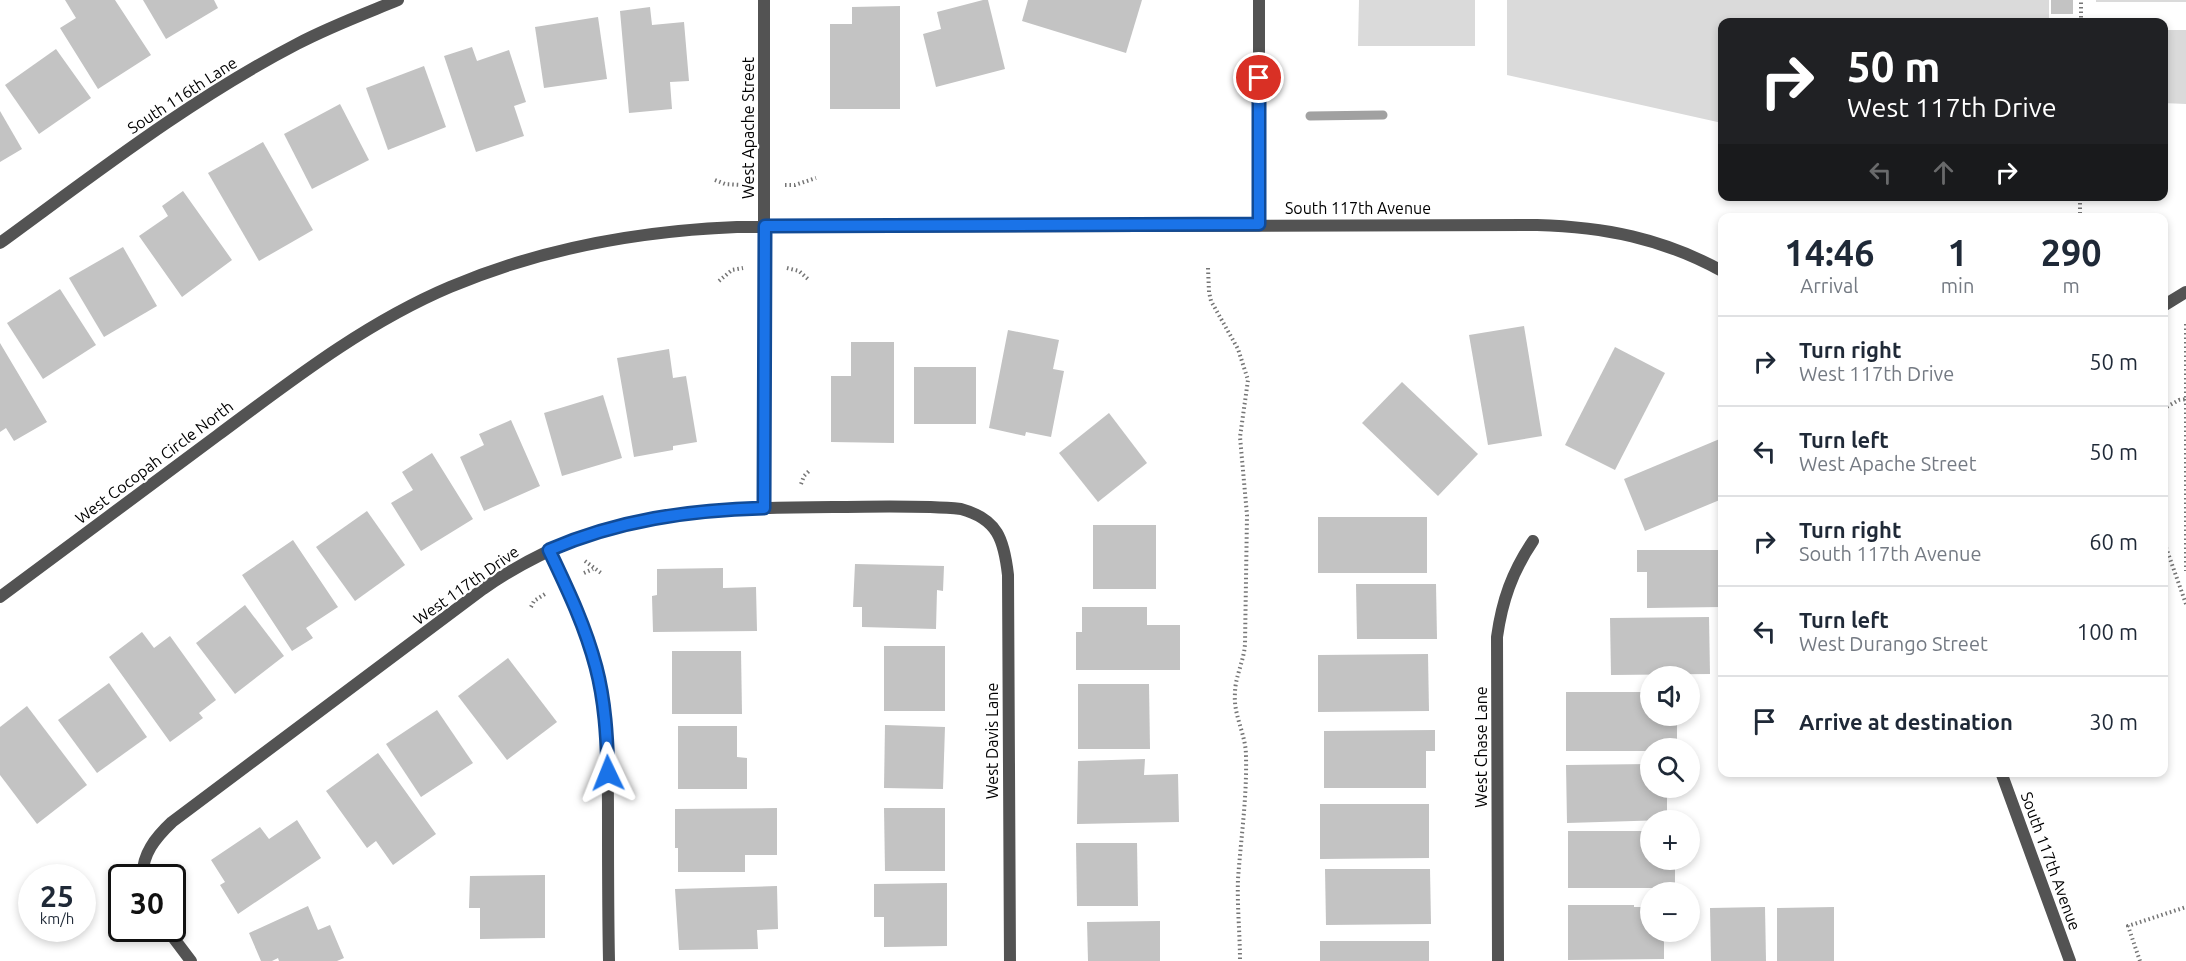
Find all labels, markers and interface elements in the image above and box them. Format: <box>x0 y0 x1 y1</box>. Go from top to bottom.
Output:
icon: right <box>1748 42 1826 120</box>
text: 50 m <box>1847 43 1941 90</box>
pin <box>1233 52 1284 103</box>
street label: South 116th Lane <box>124 53 240 137</box>
street label: West Apache Street <box>739 56 757 199</box>
icon: arrive <box>1242 61 1275 94</box>
text: West 117th Drive <box>1847 92 2057 122</box>
icon: left <box>1864 156 1897 189</box>
icon: ahead <box>1927 156 1960 189</box>
icon: right <box>1990 156 2023 189</box>
street label: South 117th Avenue <box>1285 199 1431 217</box>
text: 14:46 <box>1784 232 1874 273</box>
text: 1 <box>1947 232 1968 273</box>
text: 290 <box>2041 232 2102 273</box>
text: Arrival <box>1800 274 1859 297</box>
text: min <box>1941 274 1974 297</box>
text: m <box>2063 274 2080 297</box>
text: Turn right <box>1799 337 1901 362</box>
icon: right <box>1748 345 1781 378</box>
text: 50 m <box>2089 349 2138 374</box>
text: West 117th Drive <box>1799 362 1954 385</box>
street label: West Cocopah Circle North <box>72 397 236 527</box>
text: Turn left <box>1799 427 1889 452</box>
icon: left <box>1748 435 1781 468</box>
text: 50 m <box>2089 439 2138 464</box>
text: West Apache Street <box>1799 452 1977 475</box>
text: Turn right <box>1799 517 1901 542</box>
icon: right <box>1748 525 1781 558</box>
text: 60 m <box>2089 529 2138 554</box>
street label: West 117th Drive <box>410 542 522 628</box>
text: South 117th Avenue <box>1799 542 1982 565</box>
text: Turn left <box>1799 607 1889 632</box>
icon: left <box>1748 615 1781 648</box>
text: 100 m <box>2077 619 2138 644</box>
text: West Durango Street <box>1799 632 1988 655</box>
map controls <box>1640 666 1700 942</box>
button: sound <box>1640 666 1700 726</box>
street label: West Davis Lane <box>983 683 1001 799</box>
street label: West Chase Lane <box>1472 686 1490 808</box>
icon: arrive <box>1748 705 1781 738</box>
text: Arrive at destination <box>1799 709 2013 734</box>
text: 30 m <box>2089 709 2138 734</box>
button: search <box>1640 738 1700 798</box>
position arrow <box>576 741 640 805</box>
street label: South 117th Avenue <box>2018 789 2084 933</box>
button: + <box>1640 810 1700 870</box>
speed limit sign: 30 <box>108 864 186 942</box>
text: 25 <box>40 879 74 913</box>
button: − <box>1640 882 1700 942</box>
text: km/h <box>40 910 74 927</box>

